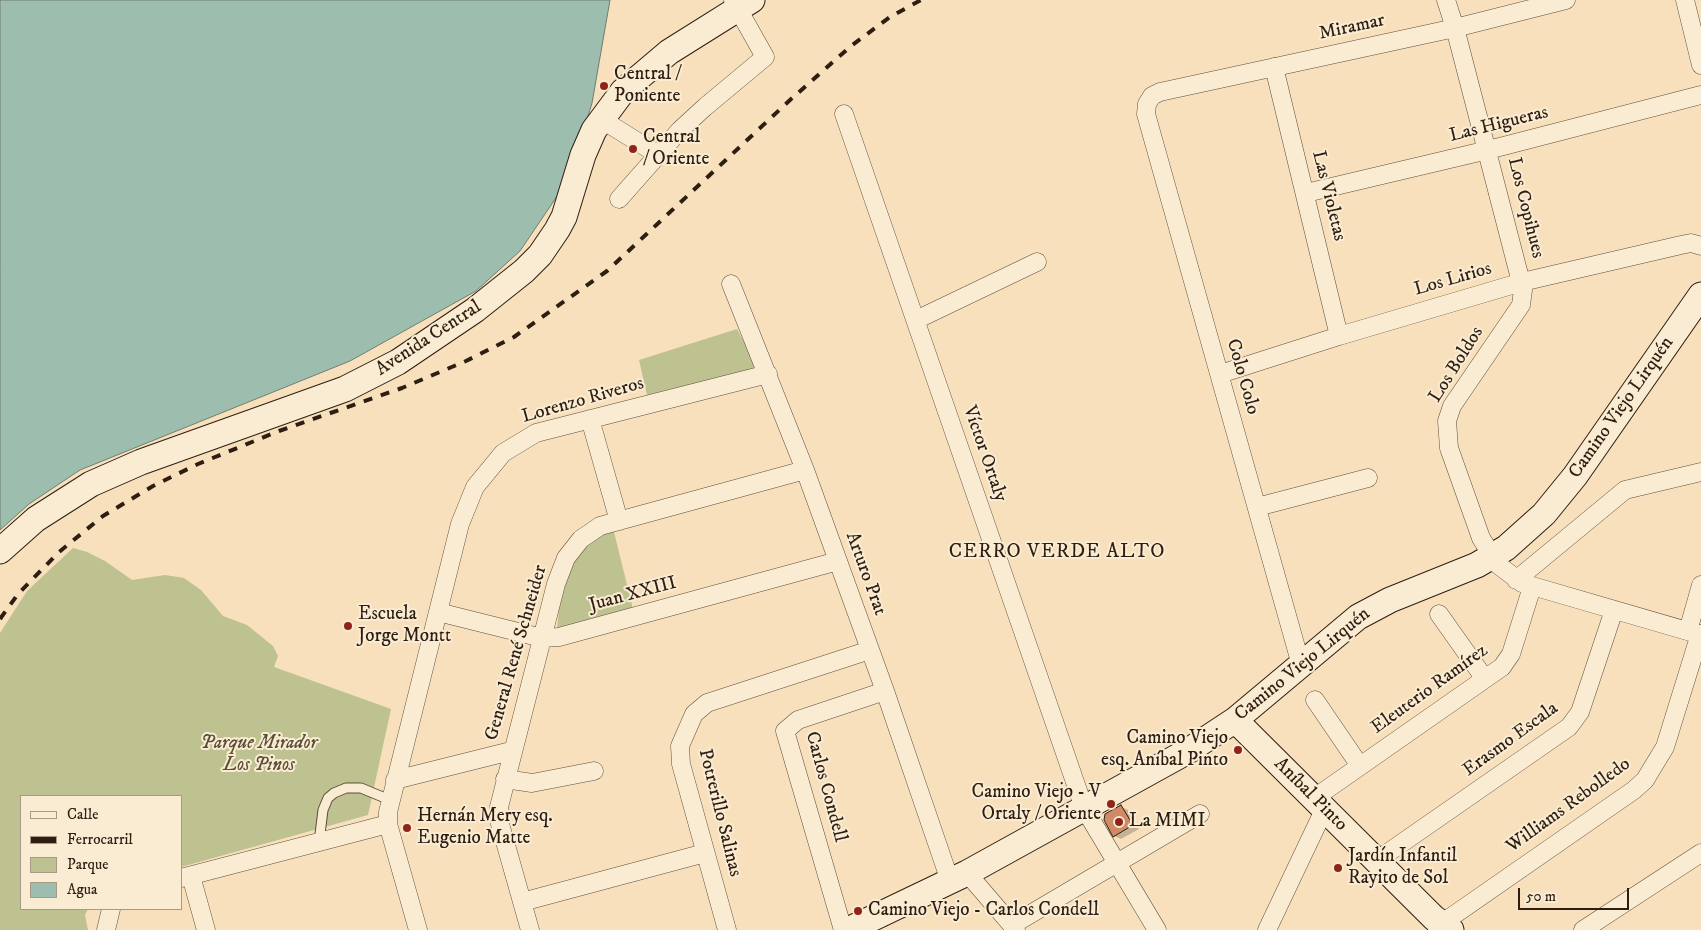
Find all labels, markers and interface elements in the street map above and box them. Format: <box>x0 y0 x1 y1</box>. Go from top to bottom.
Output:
street label: Miramar <box>1317 10 1387 46</box>
place label: Central / Poniente <box>614 64 680 108</box>
marker: Central / Poniente <box>598 80 610 92</box>
street label: Las Higueras <box>1447 102 1551 148</box>
place label: Central / Oriente <box>643 127 709 171</box>
marker: Central / Oriente <box>627 143 639 155</box>
street label: Las Violetas <box>1306 149 1350 243</box>
street label: Los Copihues <box>1501 155 1549 261</box>
street label: Los Lirios <box>1412 258 1494 302</box>
street label: Avenida Central <box>372 296 486 382</box>
street label: Los Boldos <box>1425 323 1489 407</box>
street label: Camino Viejo Lirquén <box>1565 333 1679 483</box>
street label: Colo Colo <box>1220 337 1264 417</box>
street label: Lorenzo Riveros <box>519 373 647 429</box>
street label: Víctor Ortaly <box>957 403 1011 505</box>
street label: Arturo Prat <box>839 529 891 619</box>
district label: CERRO VERDE ALTO <box>947 541 1167 565</box>
street label: General René Schneider <box>481 563 553 743</box>
street label: Juan XXIII <box>587 572 679 618</box>
street label: Camino Viejo Lirquén <box>1231 603 1375 727</box>
place label: Escuela Jorge Montt <box>358 604 451 648</box>
marker: Escuela Jorge Montt <box>342 620 354 632</box>
street label: Eleuterio Ramírez <box>1367 640 1493 740</box>
street label: Erasmo Escala <box>1459 698 1563 782</box>
place label: Camino Viejo esq. Aníbal Pinto <box>1101 728 1228 772</box>
street label: Carlos Condell <box>799 729 851 845</box>
park label: Parque Mirador Los Pinos <box>201 733 317 777</box>
marker: Camino Viejo esq. Aníbal Pinto <box>1232 744 1244 756</box>
street label: Potrerillo Salinas <box>692 747 746 879</box>
street label: Aníbal Pinto <box>1268 753 1352 837</box>
street label: Williams Rebolledo <box>1503 753 1635 859</box>
place label: Camino Viejo - V Ortaly / Oriente <box>972 782 1101 826</box>
legend <box>20 795 182 910</box>
marker: Camino Viejo - V Ortaly / Oriente <box>1105 798 1117 810</box>
text: Calle <box>67 805 99 824</box>
place label: Hernán Mery esq. Eugenio Matte <box>417 806 553 850</box>
place label: La MIMI <box>1129 811 1205 833</box>
marker: La MIMI <box>1113 816 1125 828</box>
marker: Hernán Mery esq. Eugenio Matte <box>401 822 413 834</box>
text: Ferrocarril <box>67 830 133 849</box>
place label: Jardín Infantil Rayito de Sol <box>1348 846 1457 890</box>
text: Parque <box>67 855 108 874</box>
marker: Jardín Infantil Rayito de Sol <box>1332 862 1344 874</box>
scale bar <box>1521 878 1632 910</box>
text: Agua <box>67 880 97 899</box>
text: 50 m <box>1526 887 1556 906</box>
place label: Camino Viejo - Carlos Condell <box>868 900 1099 922</box>
marker: Camino Viejo - Carlos Condell <box>852 905 864 917</box>

